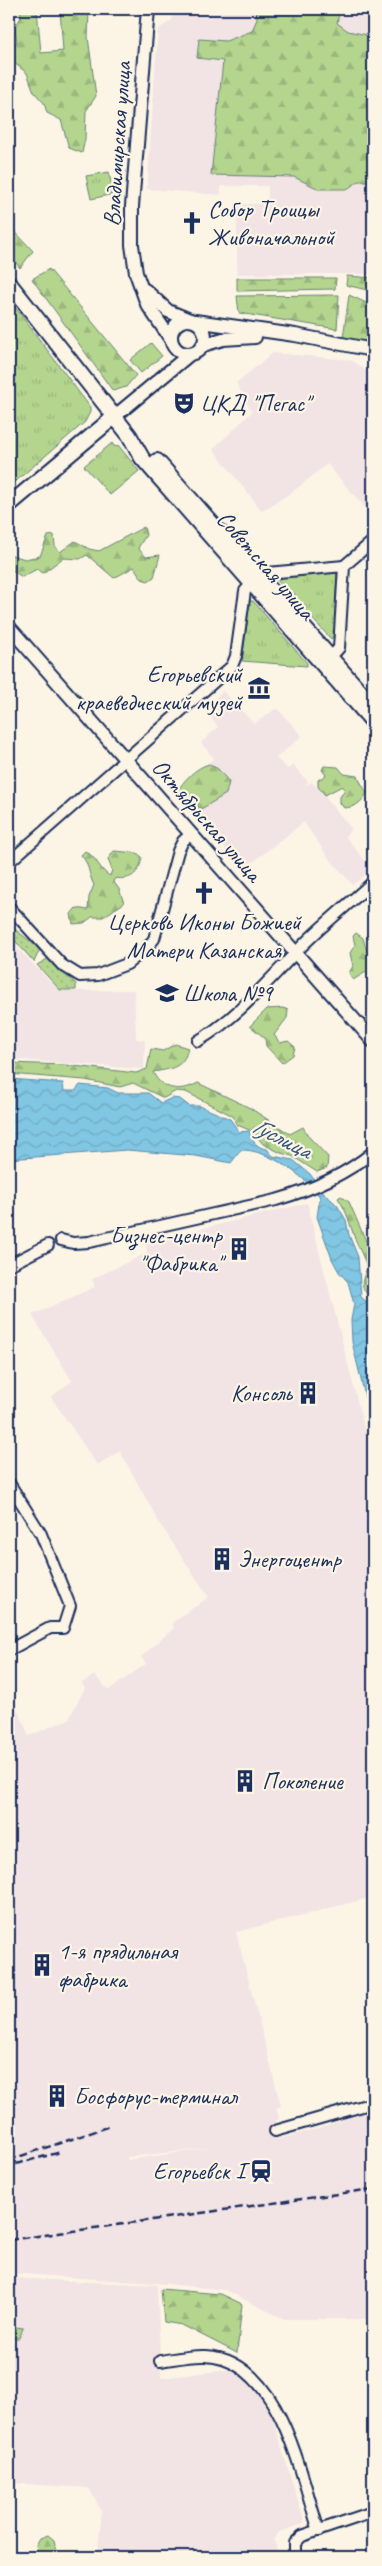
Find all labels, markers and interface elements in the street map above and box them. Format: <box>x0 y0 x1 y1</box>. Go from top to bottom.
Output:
street label: Владимирская улица <box>96 59 138 227</box>
place label: Собор Троицы Живоначальной <box>208 194 336 252</box>
church icon: Собор Троицы Живоначальной <box>179 210 205 236</box>
place label: ЦКД "Пегас" <box>200 388 315 418</box>
theatre icon: ЦКД "Пегас" <box>171 390 197 416</box>
street label: Советская улица <box>210 504 323 627</box>
place label: Егорьевский краеведческий музей <box>75 659 244 717</box>
museum icon: Егорьевский краеведческий музей <box>246 675 272 701</box>
street label: Октябрьская улица <box>145 752 270 889</box>
church icon: Церковь Иконы Божией Матери Казанская <box>191 880 217 906</box>
place label: Церковь Иконы Божией Матери Казанская <box>107 907 303 965</box>
place label: Школа №9 <box>183 978 275 1008</box>
school or university icon: Школа №9 <box>154 980 180 1006</box>
water label: Гуслица <box>247 1110 319 1168</box>
place label: Бизнес-центр "Фабрика" <box>110 1220 227 1278</box>
building icon: Бизнес-центр "Фабрика" <box>226 1236 252 1262</box>
place label: Консоль <box>231 1378 293 1408</box>
building icon: Консоль <box>295 1380 321 1406</box>
place label: Энергоцентр <box>238 1544 342 1574</box>
building icon: Энергоцентр <box>209 1546 235 1572</box>
place label: Поколение <box>262 1766 345 1796</box>
building icon: Поколение <box>232 1768 258 1794</box>
place label: 1-я прядильная фабрика <box>58 1936 179 1994</box>
building icon: 1-я прядильная фабрика <box>29 1952 55 1978</box>
place label: Босфорус-терминал <box>74 2081 239 2111</box>
building icon: Босфорус-терминал <box>44 2083 70 2109</box>
place label: Егорьевск I <box>153 2156 250 2186</box>
station icon: Егорьевск I <box>248 2158 274 2184</box>

